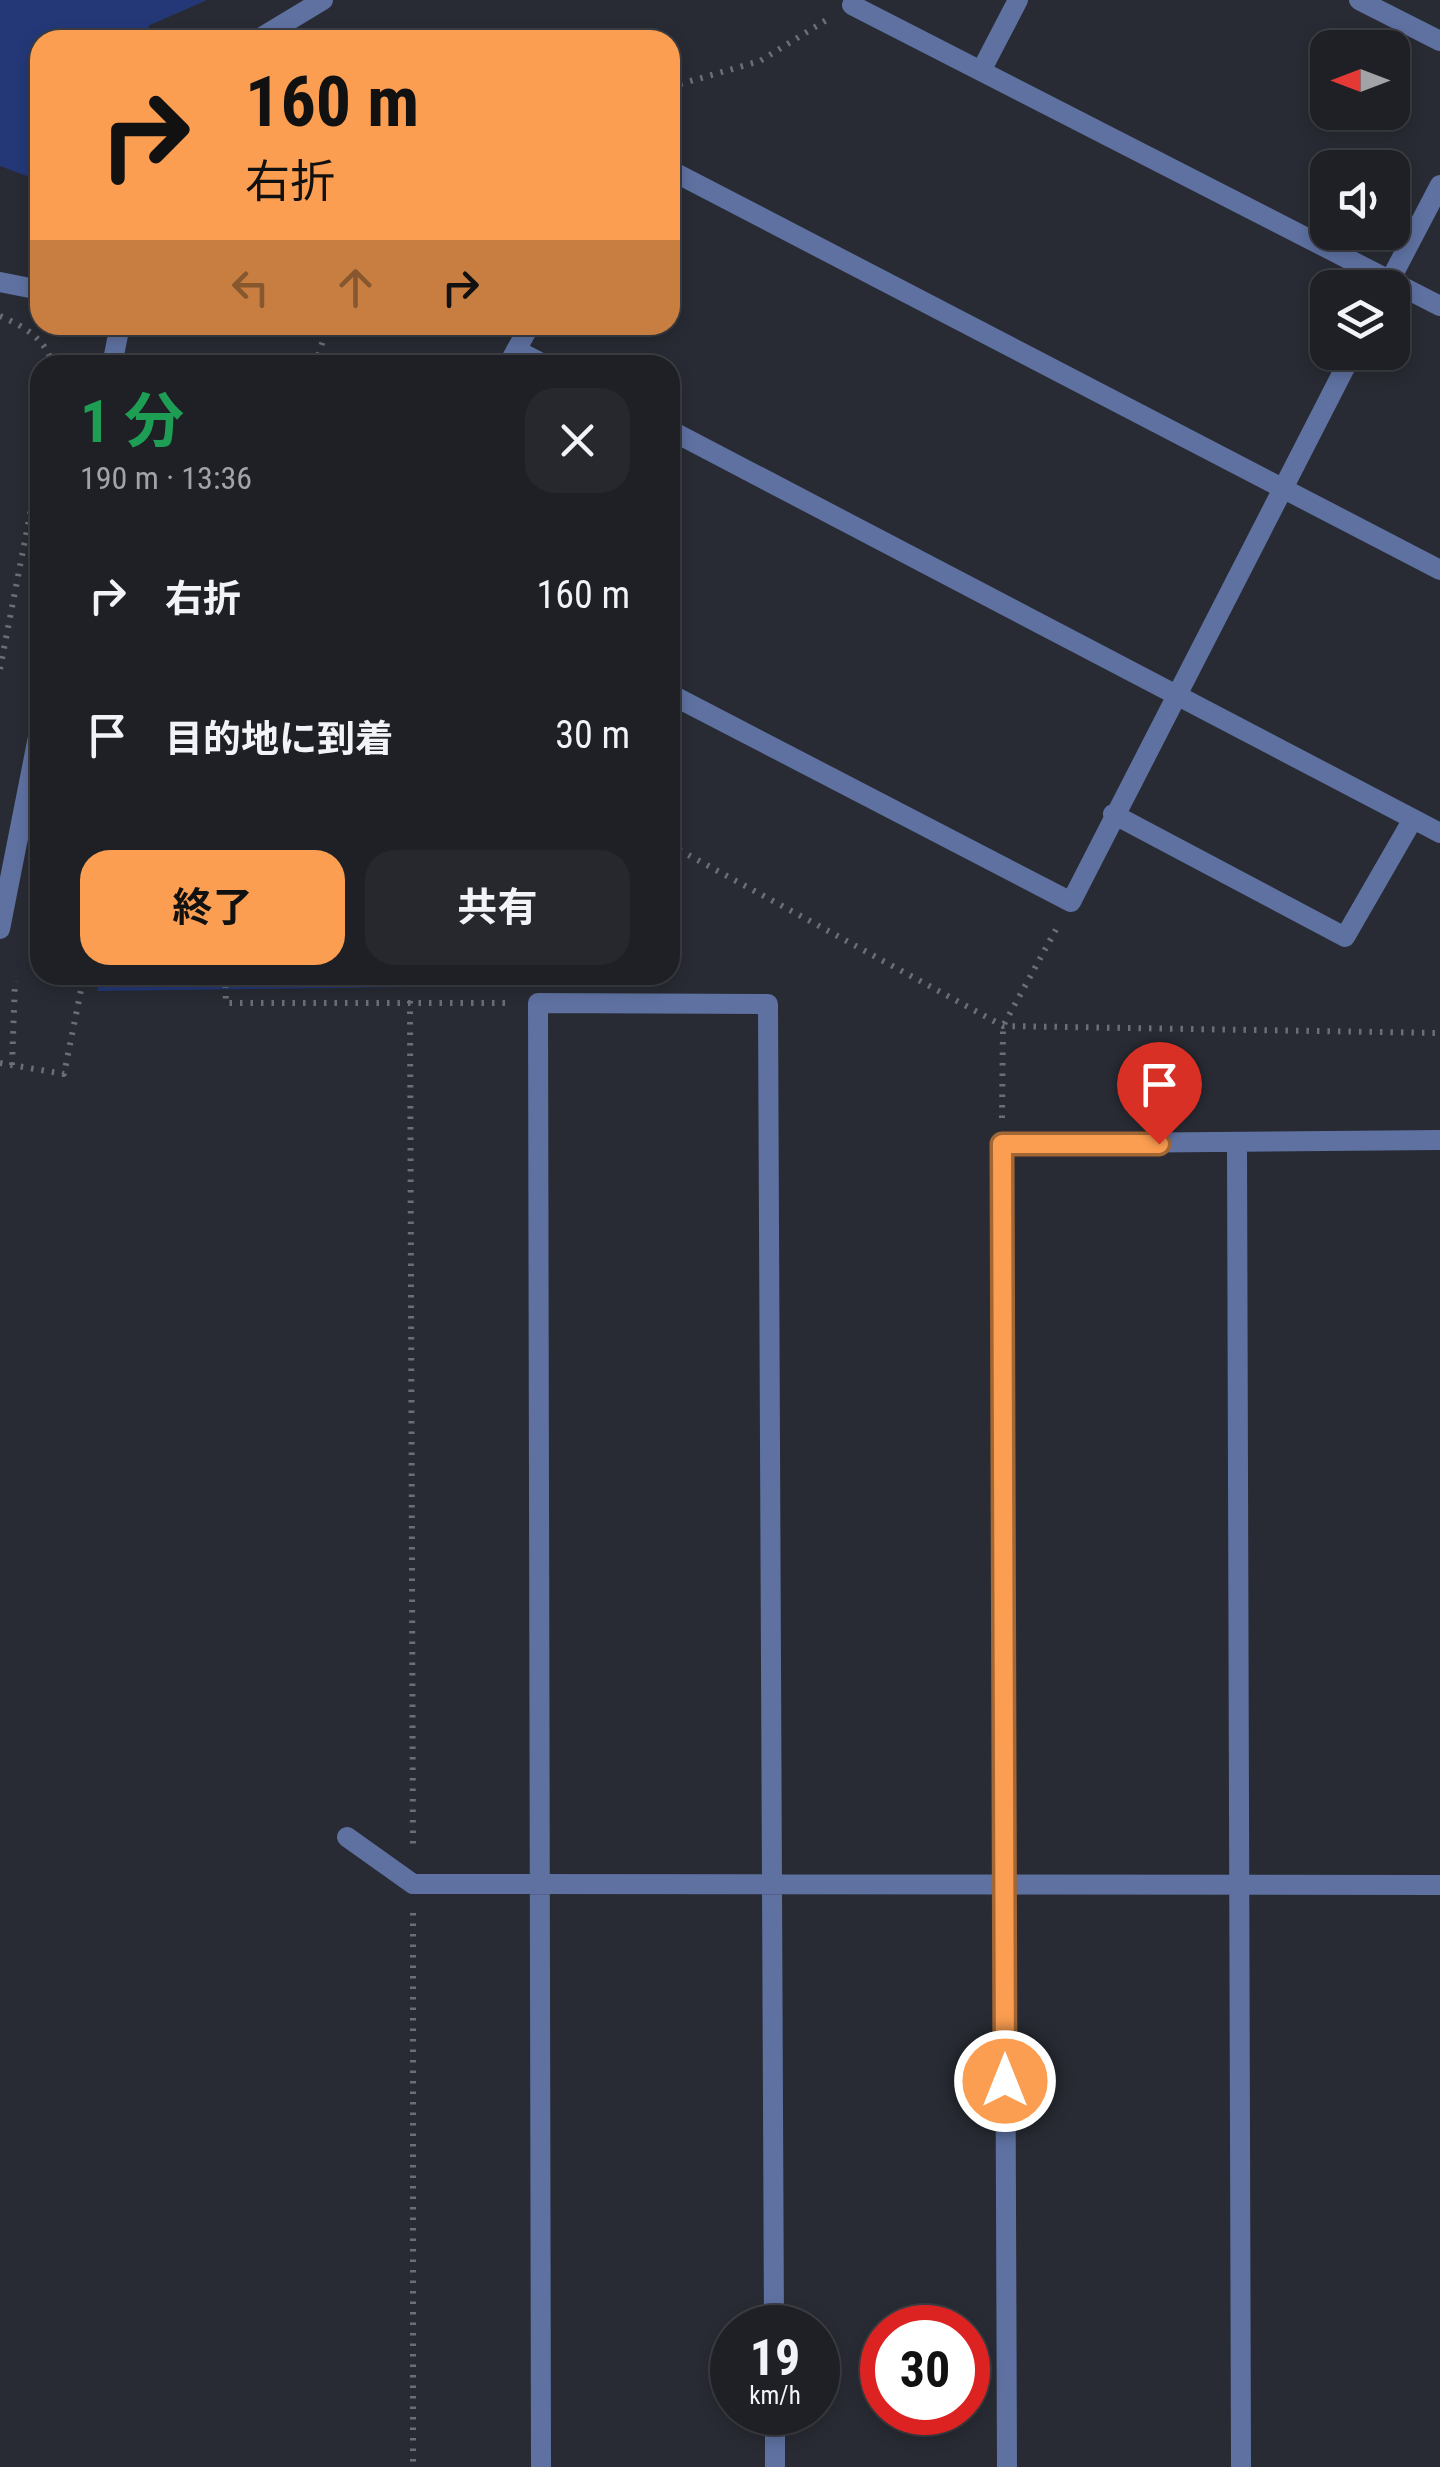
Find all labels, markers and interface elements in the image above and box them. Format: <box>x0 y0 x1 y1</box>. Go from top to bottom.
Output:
north arrow <box>1310 30 1410 130</box>
map controls <box>1310 30 1410 370</box>
text: 160 m <box>245 61 419 143</box>
icon: right <box>80 70 210 200</box>
button: sound <box>1310 150 1410 250</box>
text: 右折 <box>245 155 335 208</box>
icon: left <box>223 260 278 315</box>
icon: ahead <box>328 260 383 315</box>
icon: right <box>433 260 488 315</box>
button: layers <box>1310 270 1410 370</box>
text: 1 分 <box>80 386 184 457</box>
button: close <box>525 388 630 493</box>
text: 190 m · 13:36 <box>80 459 252 497</box>
icon: right <box>80 568 135 623</box>
text: 160 m <box>536 573 630 617</box>
text: 右折 <box>165 577 241 621</box>
icon: arrive <box>80 708 135 763</box>
text: 30 m <box>555 713 630 757</box>
text: 目的地に到着 <box>165 717 393 761</box>
button: 終了 <box>80 850 345 965</box>
button: 共有 <box>365 850 630 965</box>
pin <box>1117 1042 1202 1145</box>
icon: arrive <box>1132 1057 1187 1112</box>
position arrow <box>953 2029 1057 2133</box>
speed limit sign: 30 <box>860 2305 990 2435</box>
text: 19 <box>750 2329 800 2387</box>
text: km/h <box>749 2381 801 2410</box>

